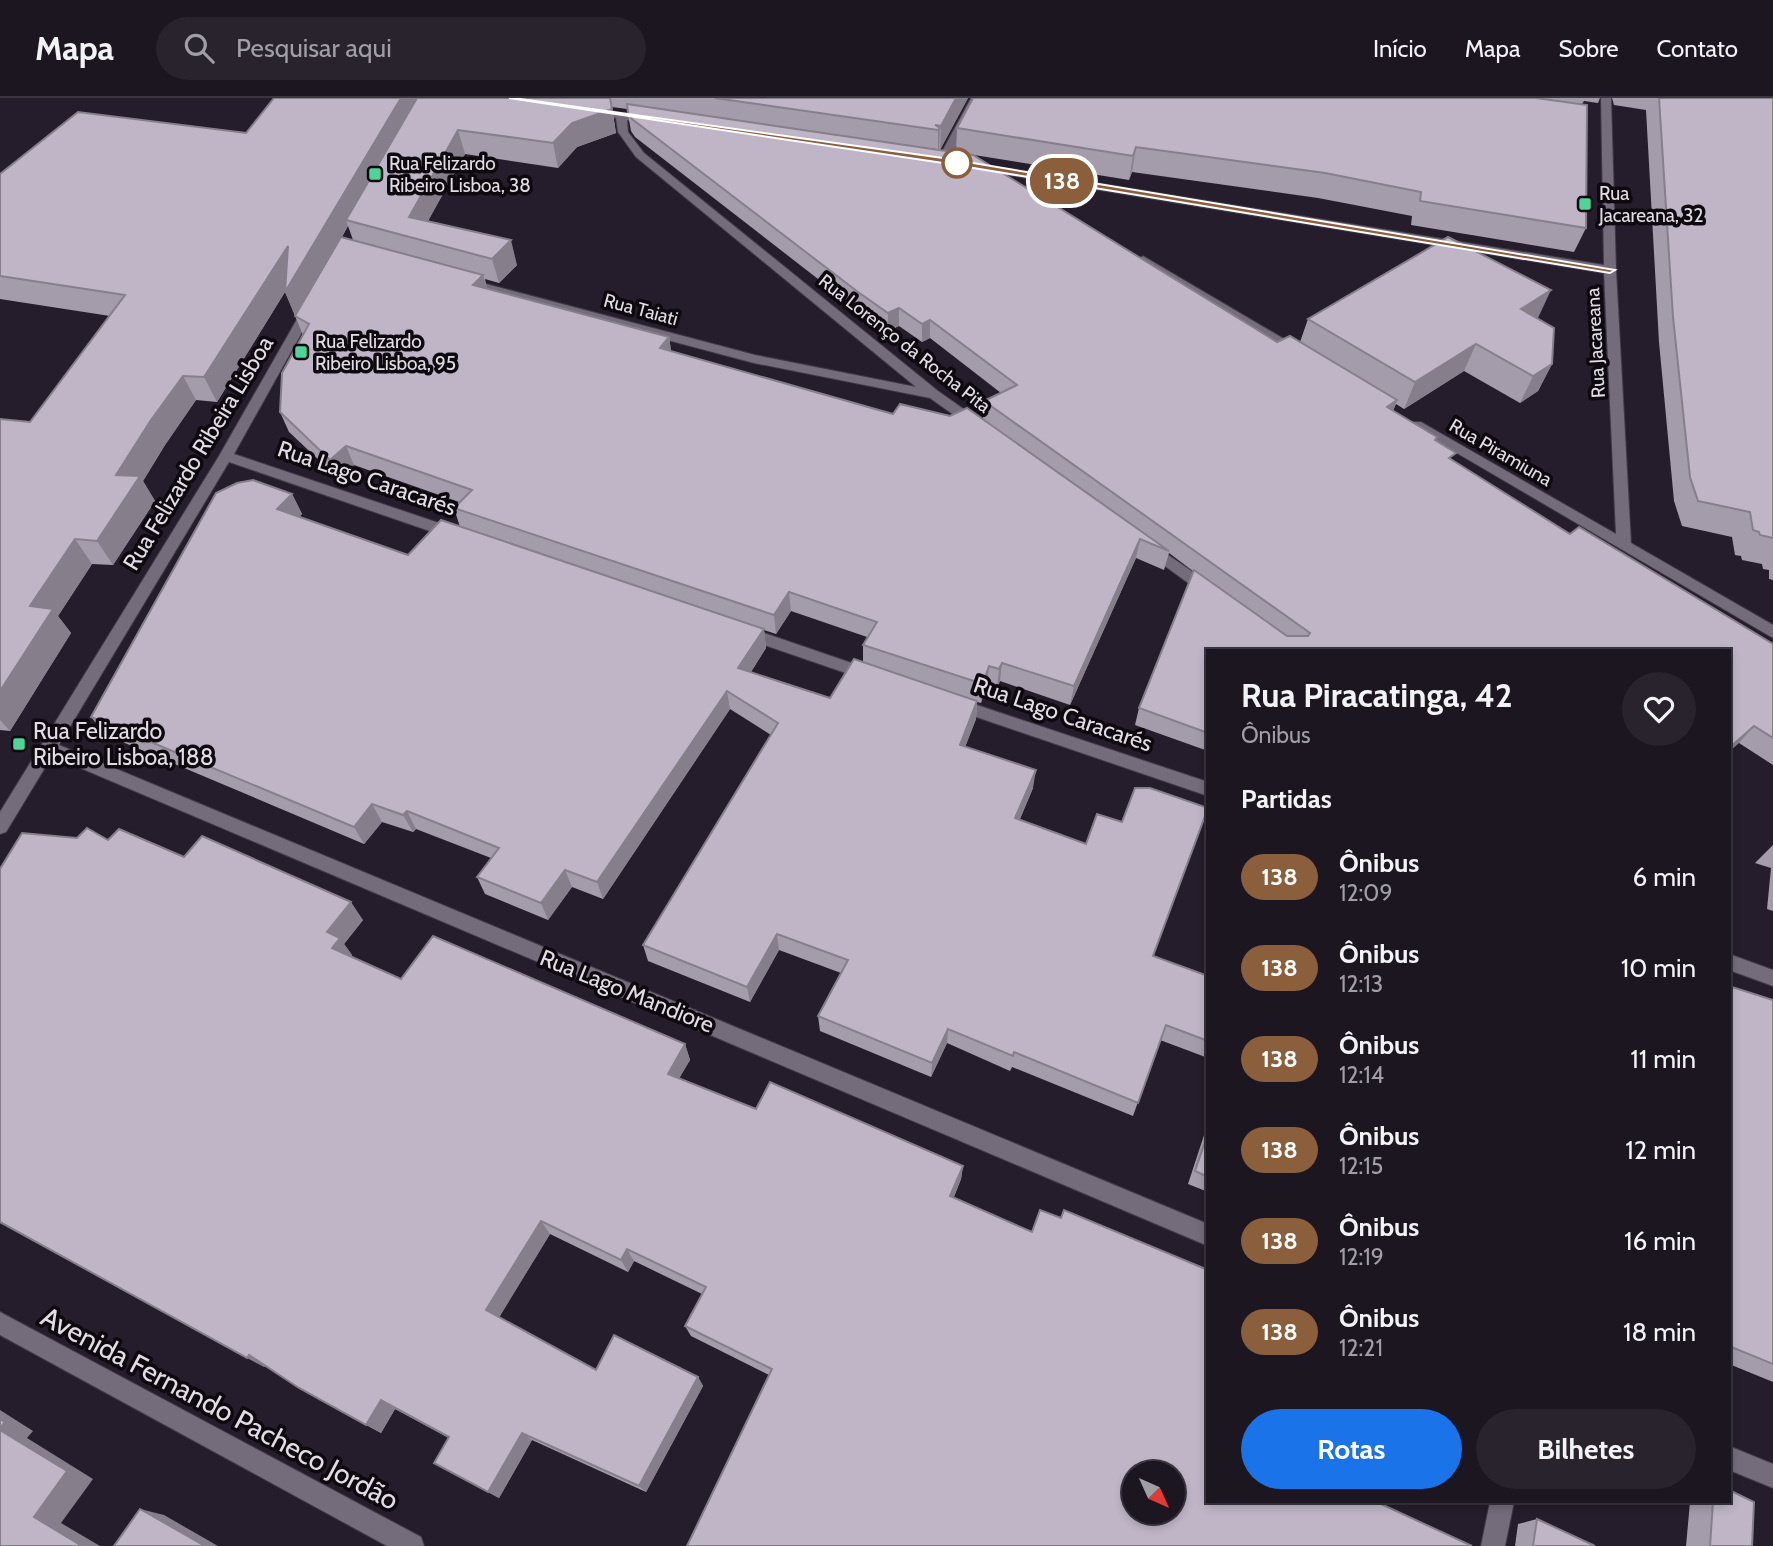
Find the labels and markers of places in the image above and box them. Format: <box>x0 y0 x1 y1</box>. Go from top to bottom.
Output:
unlabelled marker <box>942 148 972 178</box>
place label: Rua Felizardo Ribeiro Lisboa, 38 <box>389 152 531 197</box>
marker: Rua Felizardo Ribeiro Lisboa, 38 <box>367 166 383 182</box>
place label: Rua Jacareana, 32 <box>1598 182 1703 227</box>
marker: Rua Jacareana, 32 <box>1577 196 1593 212</box>
place label: Rua Felizardo Ribeiro Lisboa, 95 <box>315 330 456 375</box>
marker: Rua Felizardo Ribeiro Lisboa, 95 <box>293 344 309 360</box>
place label: Rua Felizardo Ribeiro Lisboa, 188 <box>33 717 214 771</box>
marker: Rua Felizardo Ribeiro Lisboa, 188 <box>11 736 27 752</box>

